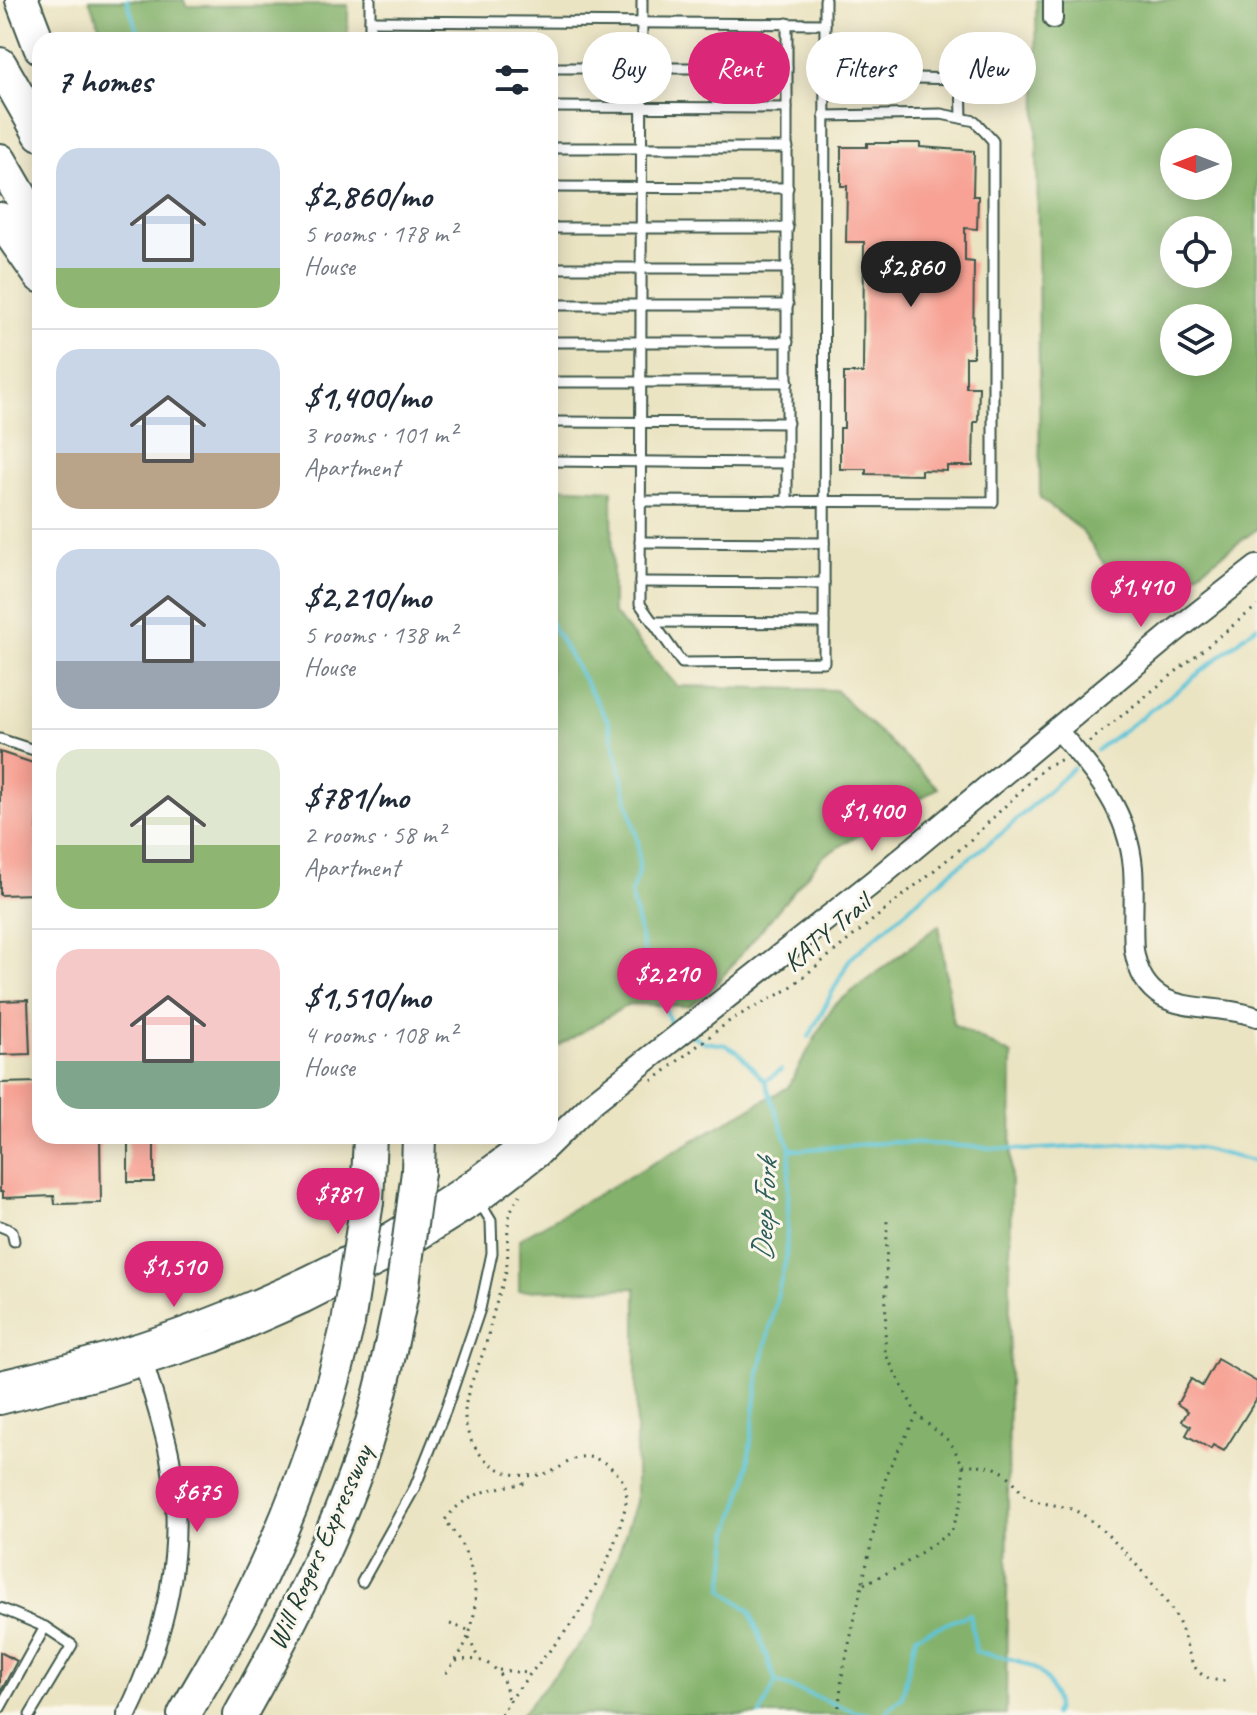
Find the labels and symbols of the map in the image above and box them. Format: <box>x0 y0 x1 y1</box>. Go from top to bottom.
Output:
north arrow <box>1160 128 1232 200</box>
pin: $2,860 <box>846 241 976 309</box>
pin: $1,410 <box>1076 561 1206 629</box>
pin: $1,400 <box>807 785 937 853</box>
street label: KATY Trail <box>775 882 881 979</box>
pin: $2,210 <box>602 948 732 1016</box>
water label: Deep Fork <box>742 1152 786 1262</box>
pin: $781 <box>291 1168 385 1236</box>
pin: $1,510 <box>109 1241 239 1309</box>
street label: Will Rogers Expressway <box>259 1437 381 1655</box>
pin: $675 <box>150 1466 244 1534</box>

